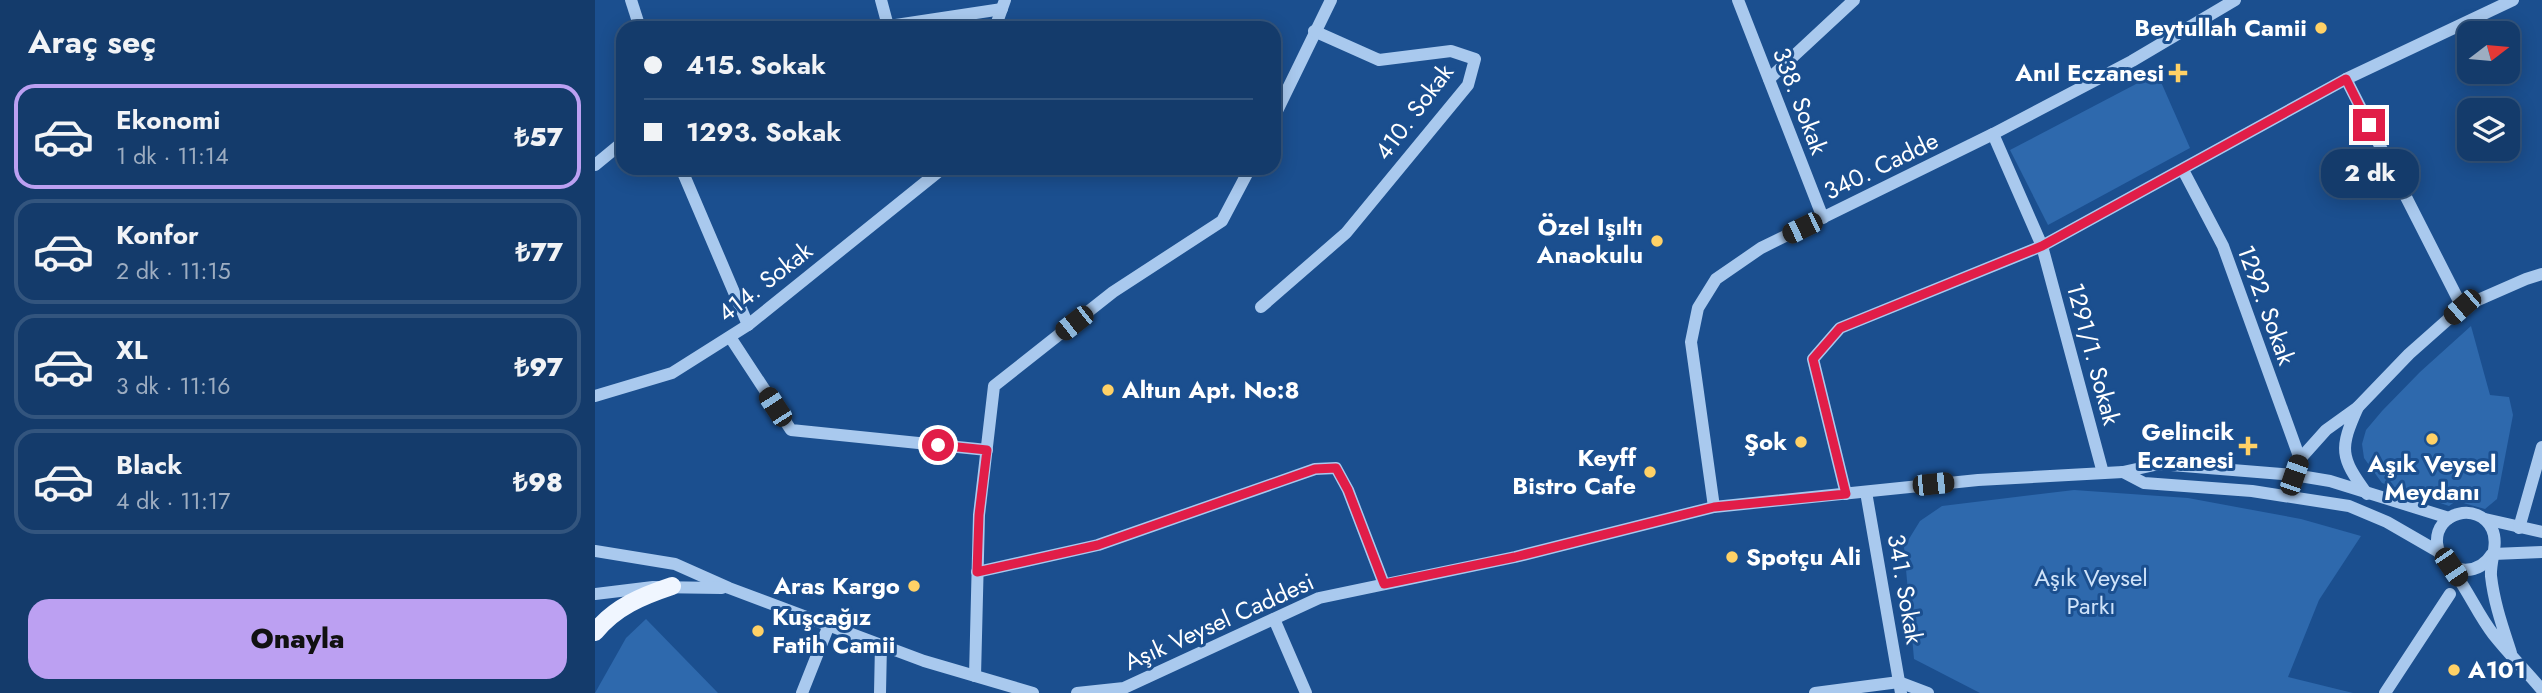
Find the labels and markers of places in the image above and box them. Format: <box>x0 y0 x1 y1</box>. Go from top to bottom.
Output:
place label: Beytullah Camii <box>2134 10 2307 45</box>
marker: Beytullah Camii <box>2313 20 2329 36</box>
place label: Anıl Eczanesi <box>2014 55 2164 90</box>
marker: Anıl Eczanesi <box>2170 65 2186 81</box>
place label: Özel Işıltı Anaokulu <box>1536 209 1643 272</box>
marker: Özel Işıltı Anaokulu <box>1649 233 1665 249</box>
place label: Altun Apt. No:8 <box>1121 372 1300 407</box>
marker: Altun Apt. No:8 <box>1100 382 1116 398</box>
place label: Gelincik Eczanesi <box>2137 414 2234 477</box>
place label: Şok <box>1744 424 1787 459</box>
marker: Aşık Veysel Meydanı <box>2424 431 2440 447</box>
marker: Şok <box>1793 434 1809 450</box>
marker: Gelincik Eczanesi <box>2240 438 2256 454</box>
place label: Keyff Bistro Cafe <box>1512 440 1638 503</box>
place label: Aşık Veysel Meydanı <box>2366 446 2497 509</box>
marker: Keyff Bistro Cafe <box>1642 464 1658 480</box>
place label: Spotçu Ali <box>1746 539 1861 574</box>
marker: Spotçu Ali <box>1724 549 1740 565</box>
place label: Aras Kargo <box>772 568 900 603</box>
marker: Aras Kargo <box>906 578 922 594</box>
place label: Kuşcağız Fatih Camii <box>772 599 895 662</box>
marker: Kuşcağız Fatih Camii <box>750 623 766 639</box>
place label: A101 <box>2467 652 2526 687</box>
marker: A101 <box>2446 662 2462 678</box>

